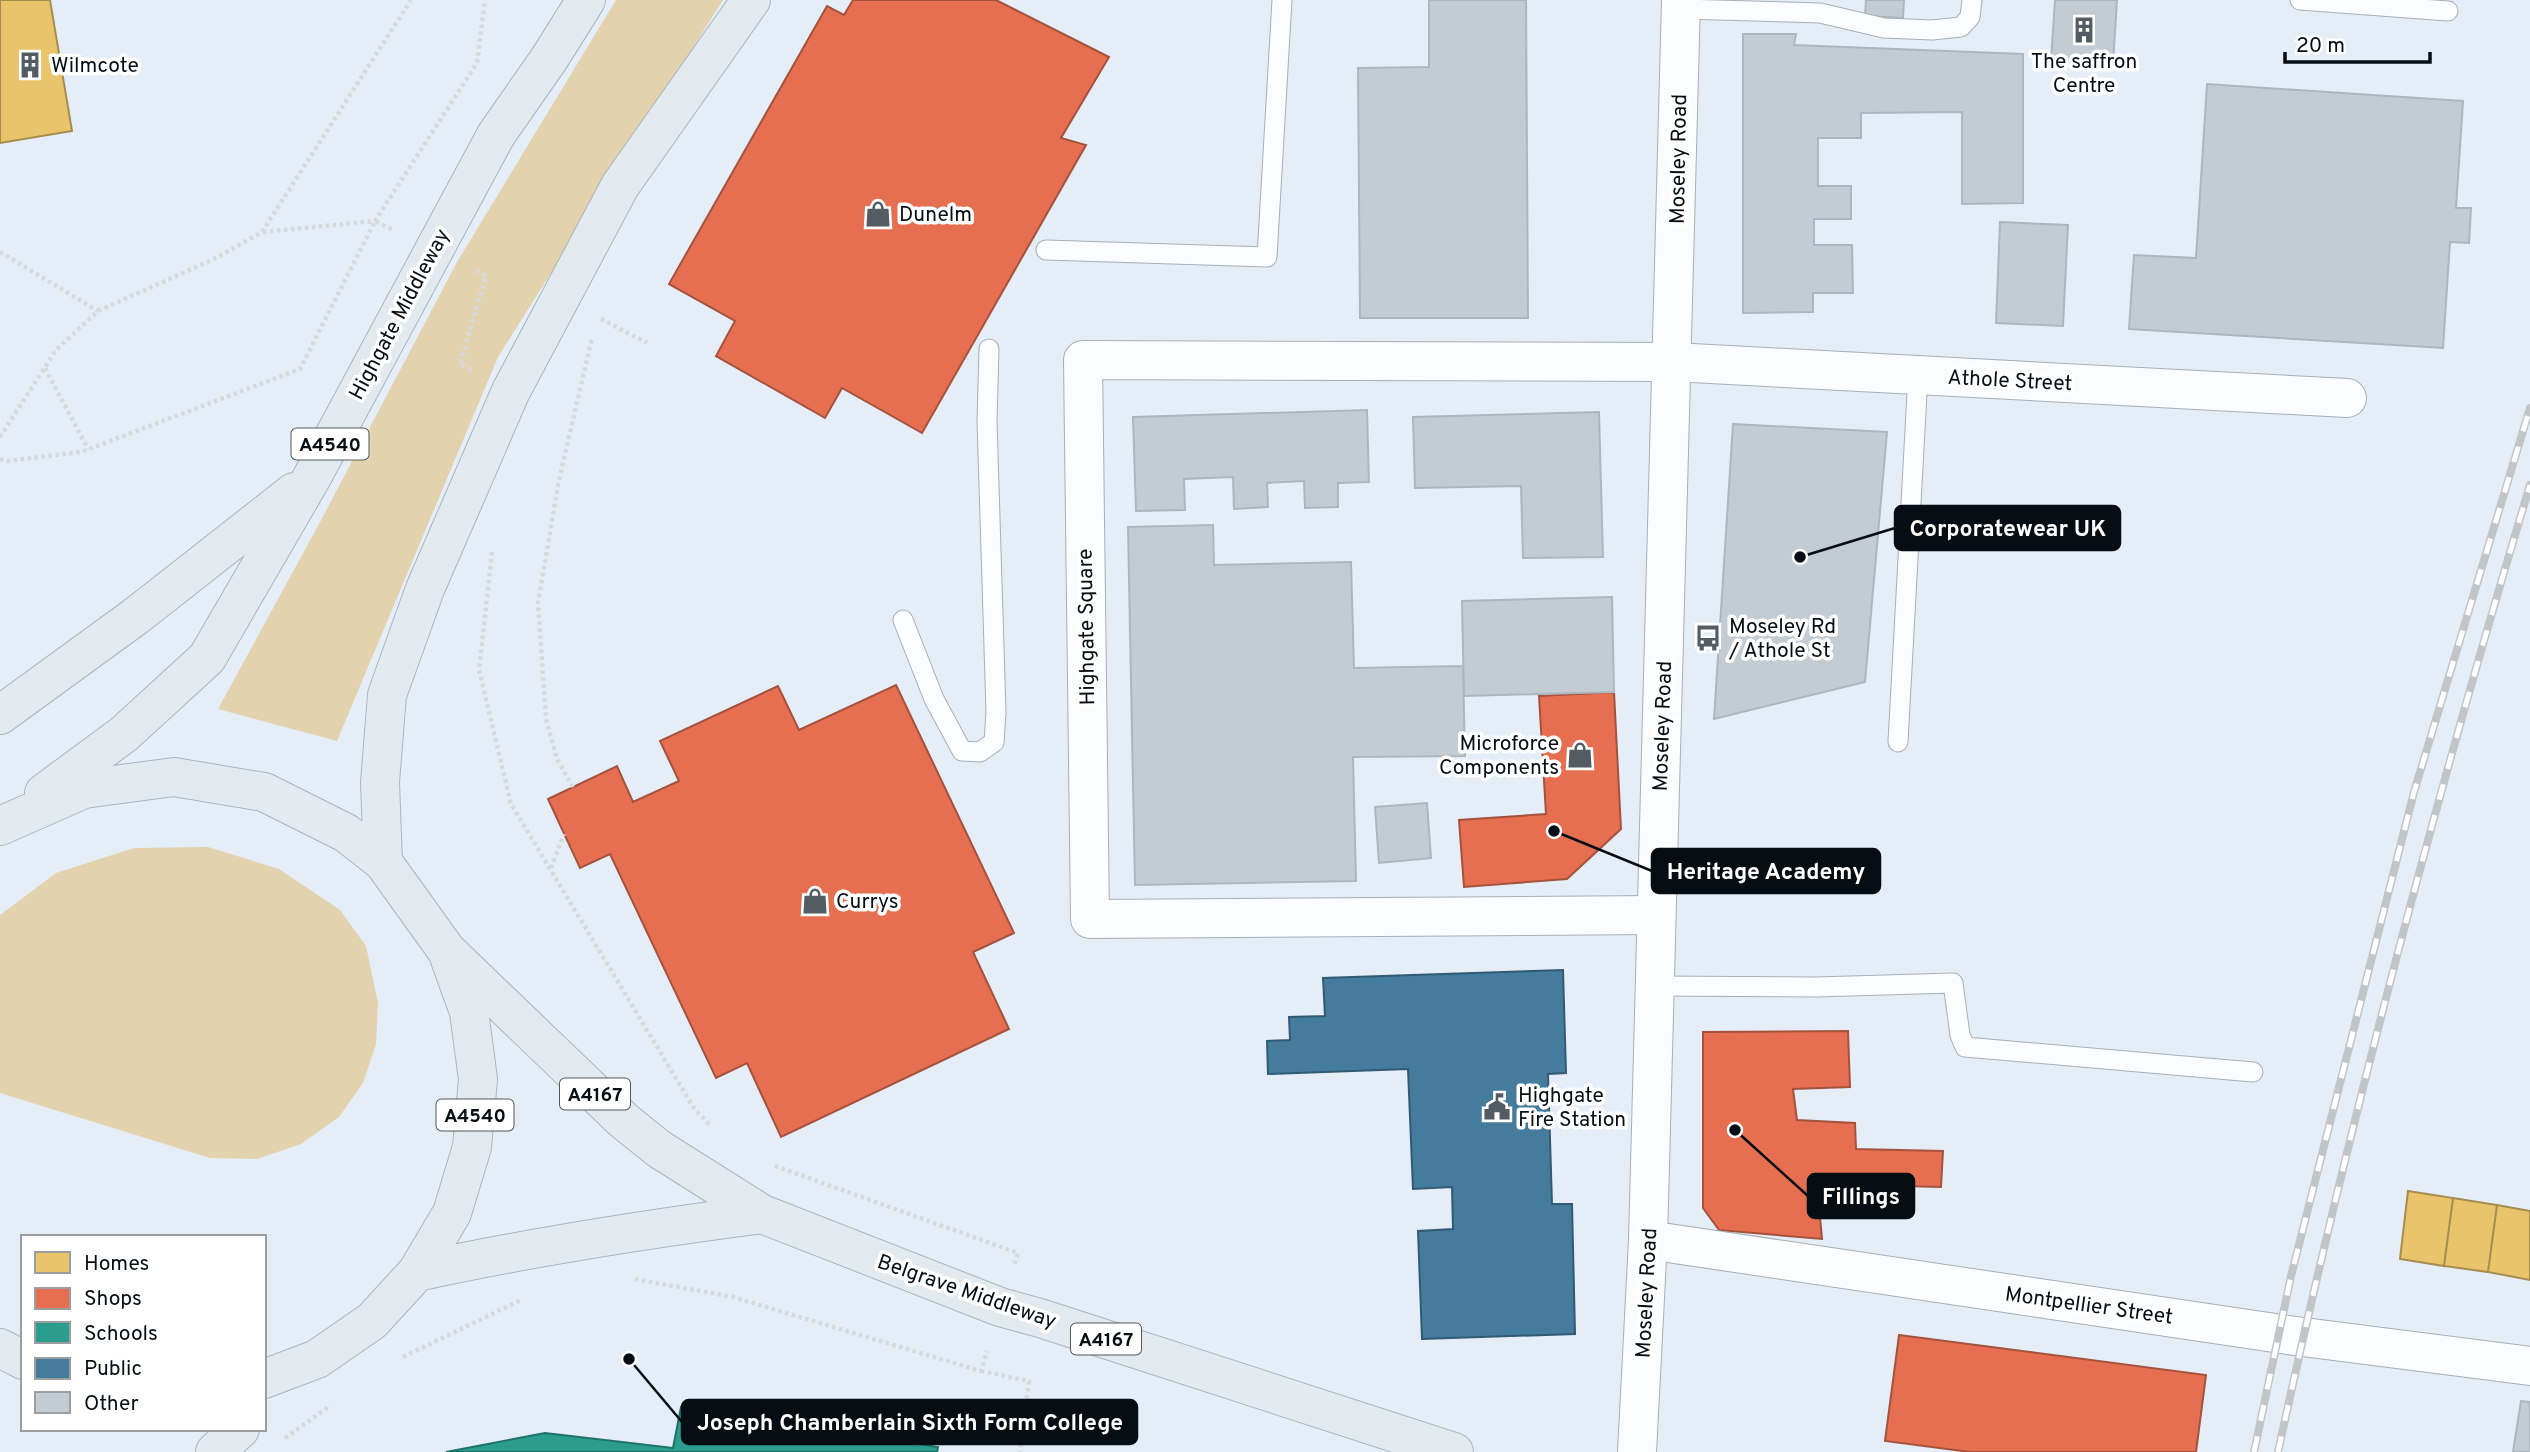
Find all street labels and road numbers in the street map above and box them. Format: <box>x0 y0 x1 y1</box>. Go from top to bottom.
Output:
street label: Moseley Road <box>1665 94 1694 224</box>
street label: Highgate Middleway <box>344 224 457 405</box>
street label: Athole Street <box>1947 365 2073 398</box>
road number: A4540 <box>292 428 368 460</box>
street label: Highgate Square <box>1073 548 1102 706</box>
street label: Moseley Road <box>1648 660 1679 792</box>
road number: A4167 <box>560 1078 630 1110</box>
road number: A4540 <box>436 1100 514 1130</box>
street label: Moseley Road <box>1631 1227 1664 1359</box>
street label: Belgrave Middleway <box>873 1249 1060 1336</box>
street label: Montpellier Street <box>2003 1281 2175 1332</box>
road number: A4167 <box>1071 1324 1141 1354</box>

